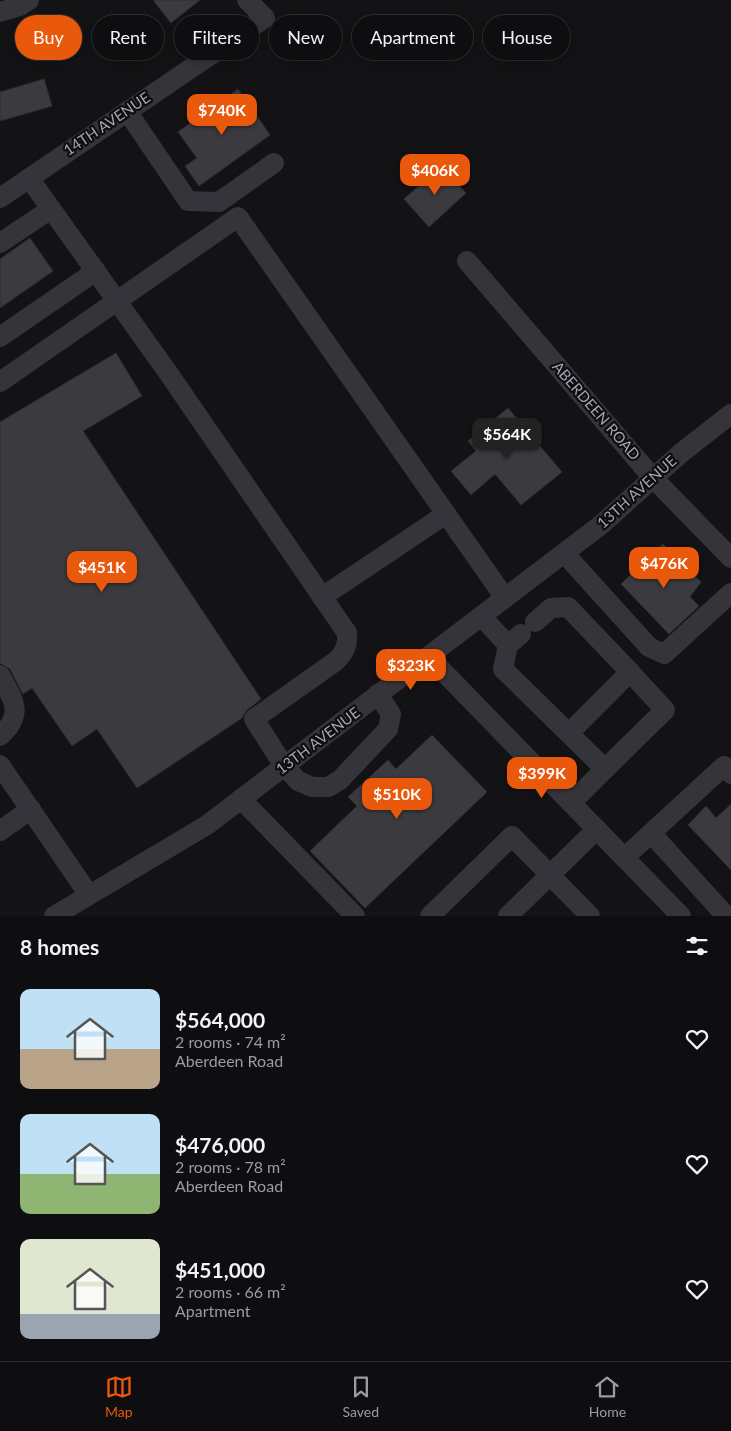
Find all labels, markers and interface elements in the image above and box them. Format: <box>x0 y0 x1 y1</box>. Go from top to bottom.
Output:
chip: Buy <box>15 15 82 60</box>
chip: Rent <box>92 15 164 60</box>
chip: Filters <box>174 15 259 60</box>
chip: New <box>269 15 342 60</box>
chip: Apartment <box>352 15 473 60</box>
chip: House <box>483 15 570 60</box>
street label: 14TH AVENUE <box>60 88 153 159</box>
pin: $740K <box>187 94 257 136</box>
text: $740K <box>198 100 246 119</box>
pin: $406K <box>400 154 470 196</box>
text: $406K <box>411 160 459 179</box>
street label: ABERDEEN ROAD <box>549 357 644 463</box>
pin: $564K <box>472 418 542 460</box>
text: $564K <box>483 424 531 443</box>
street label: 13TH AVENUE <box>593 451 680 532</box>
pin: $476K <box>629 546 699 589</box>
pin: $451K <box>67 550 137 593</box>
text: $476K <box>640 553 688 572</box>
text: $451K <box>78 557 126 576</box>
pin: $323K <box>376 648 446 691</box>
text: $323K <box>387 655 435 674</box>
street label: 13TH AVENUE <box>272 703 363 778</box>
pin: $399K <box>507 756 577 799</box>
text: $399K <box>518 763 566 782</box>
pin: $510K <box>362 778 432 820</box>
text: $510K <box>373 784 421 803</box>
icon: filters <box>683 932 711 960</box>
text: 8 homes <box>20 934 99 959</box>
text: $564,000 <box>175 1007 265 1032</box>
icon: home <box>60 1009 120 1069</box>
icon: heart <box>683 1025 711 1053</box>
text: 2 rooms · 74 m² <box>175 1032 286 1051</box>
text: Aberdeen Road <box>175 1051 283 1070</box>
text: $476,000 <box>175 1132 265 1157</box>
icon: home <box>60 1134 120 1194</box>
icon: heart <box>683 1150 711 1178</box>
text: 2 rooms · 78 m² <box>175 1157 286 1176</box>
text: Aberdeen Road <box>175 1176 283 1195</box>
text: $451,000 <box>175 1257 265 1282</box>
icon: home <box>60 1259 120 1319</box>
icon: heart <box>683 1275 711 1303</box>
text: 2 rooms · 66 m² <box>175 1282 286 1301</box>
text: Apartment <box>175 1301 250 1320</box>
tab: Map <box>105 1373 133 1420</box>
tab: Saved <box>343 1373 379 1420</box>
tab: Home <box>589 1373 626 1420</box>

